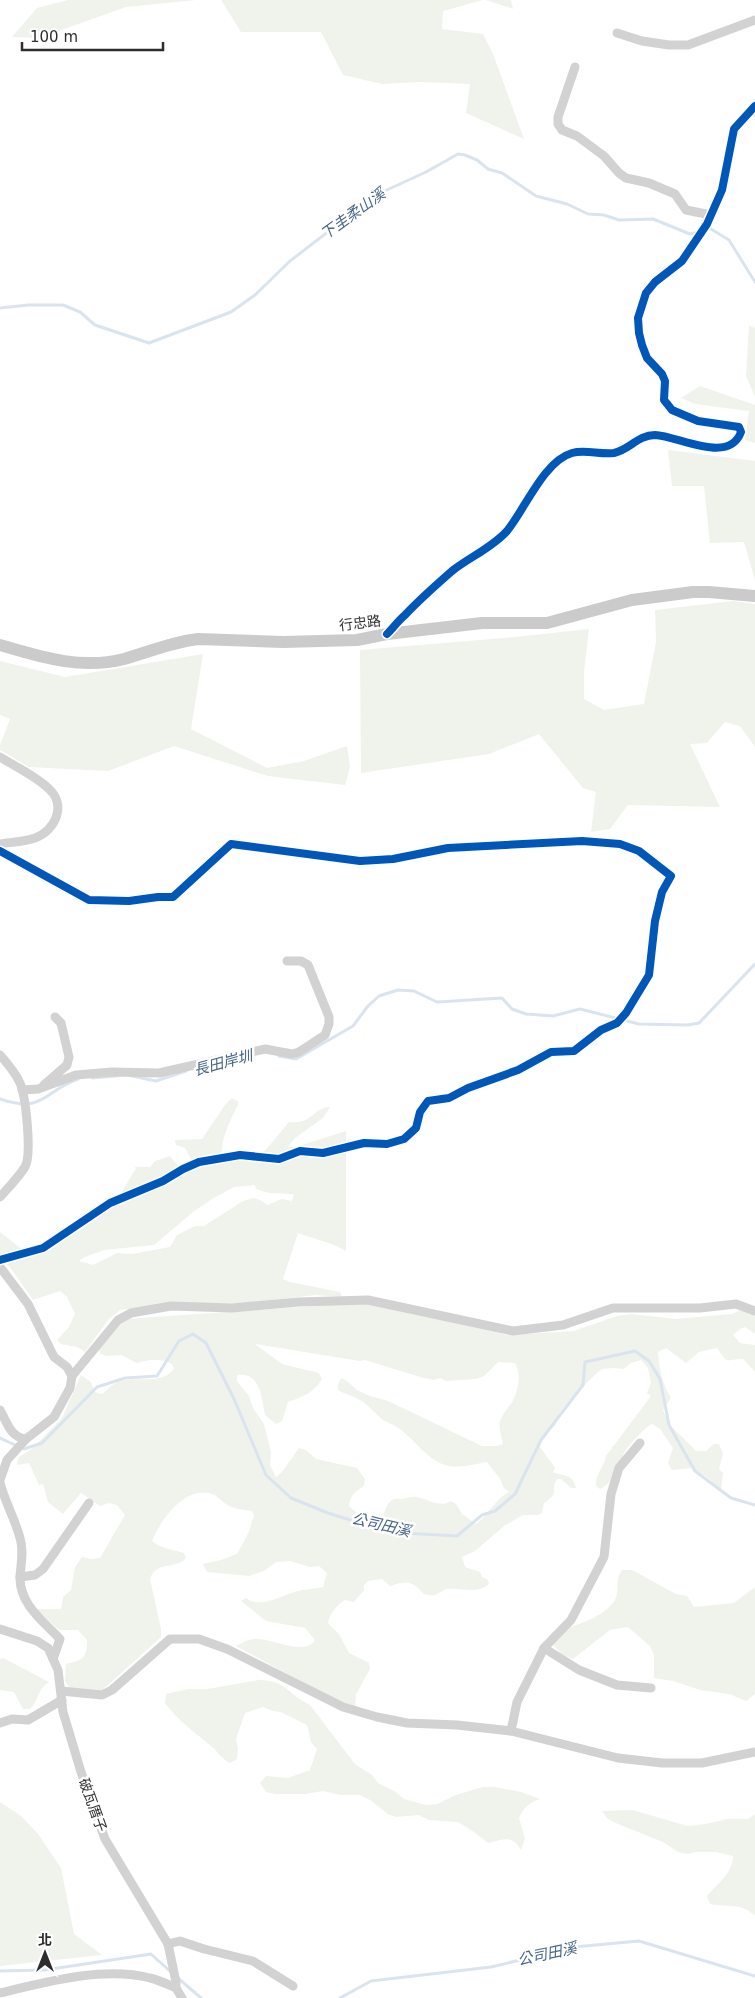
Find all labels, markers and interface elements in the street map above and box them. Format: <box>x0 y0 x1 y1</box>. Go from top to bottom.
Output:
scale bar <box>22 20 164 52</box>
text: 100 m <box>30 28 78 46</box>
water label: 下圭柔山溪 <box>317 184 390 243</box>
street label: 行忠路 <box>338 613 382 633</box>
water label: 長田岸圳 <box>192 1046 256 1079</box>
water label: 公司田溪 <box>350 1509 414 1541</box>
street label: 破瓦厝子 <box>76 1776 110 1834</box>
north arrow <box>20 1928 70 1978</box>
text: 北 <box>38 1932 52 1948</box>
water label: 公司田溪 <box>516 1939 580 1969</box>

